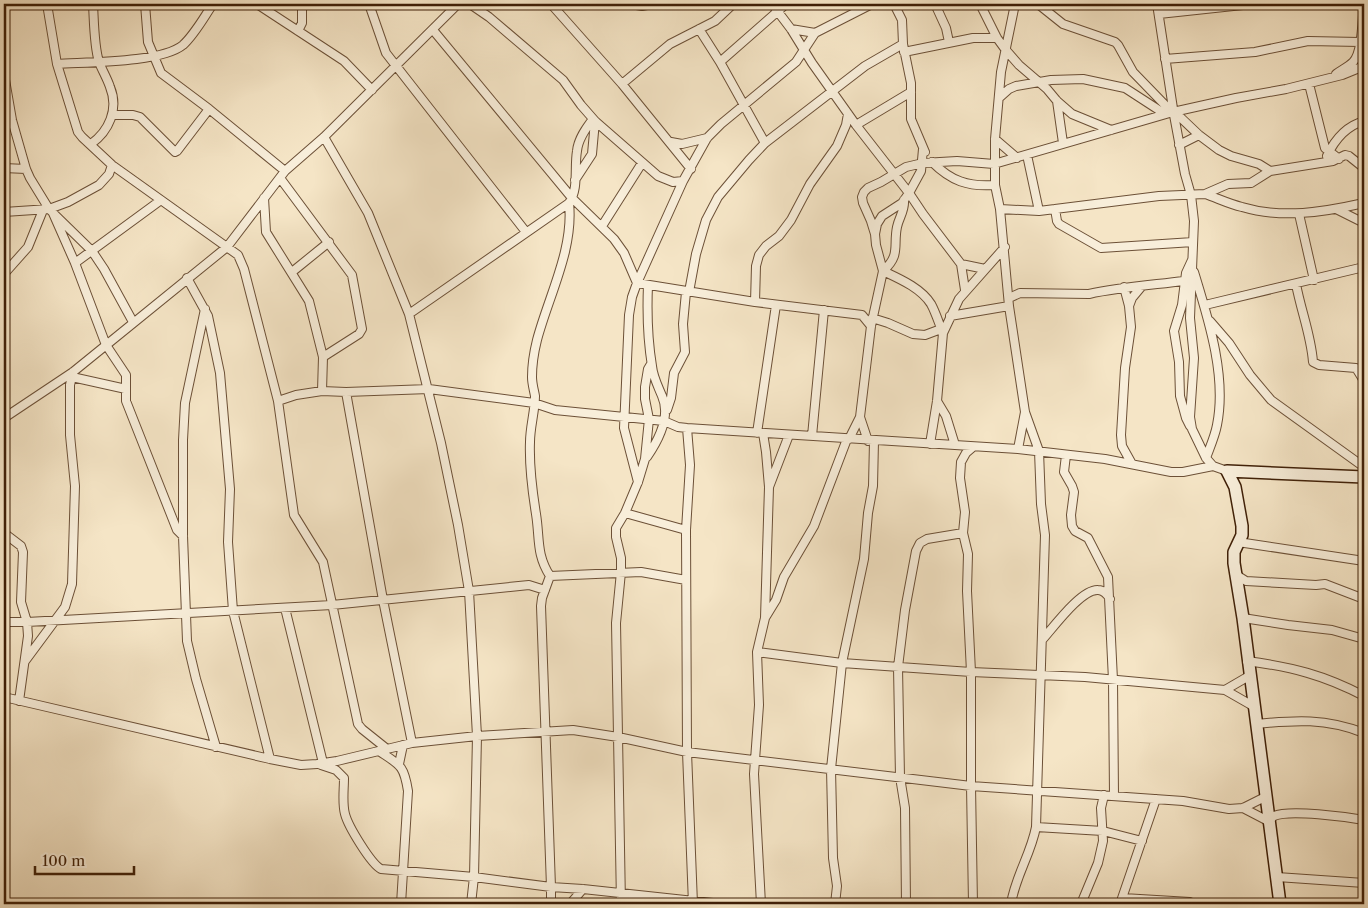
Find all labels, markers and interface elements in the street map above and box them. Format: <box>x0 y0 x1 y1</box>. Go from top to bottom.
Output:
scale bar <box>35 843 134 875</box>
text: 100 m <box>42 851 85 870</box>

